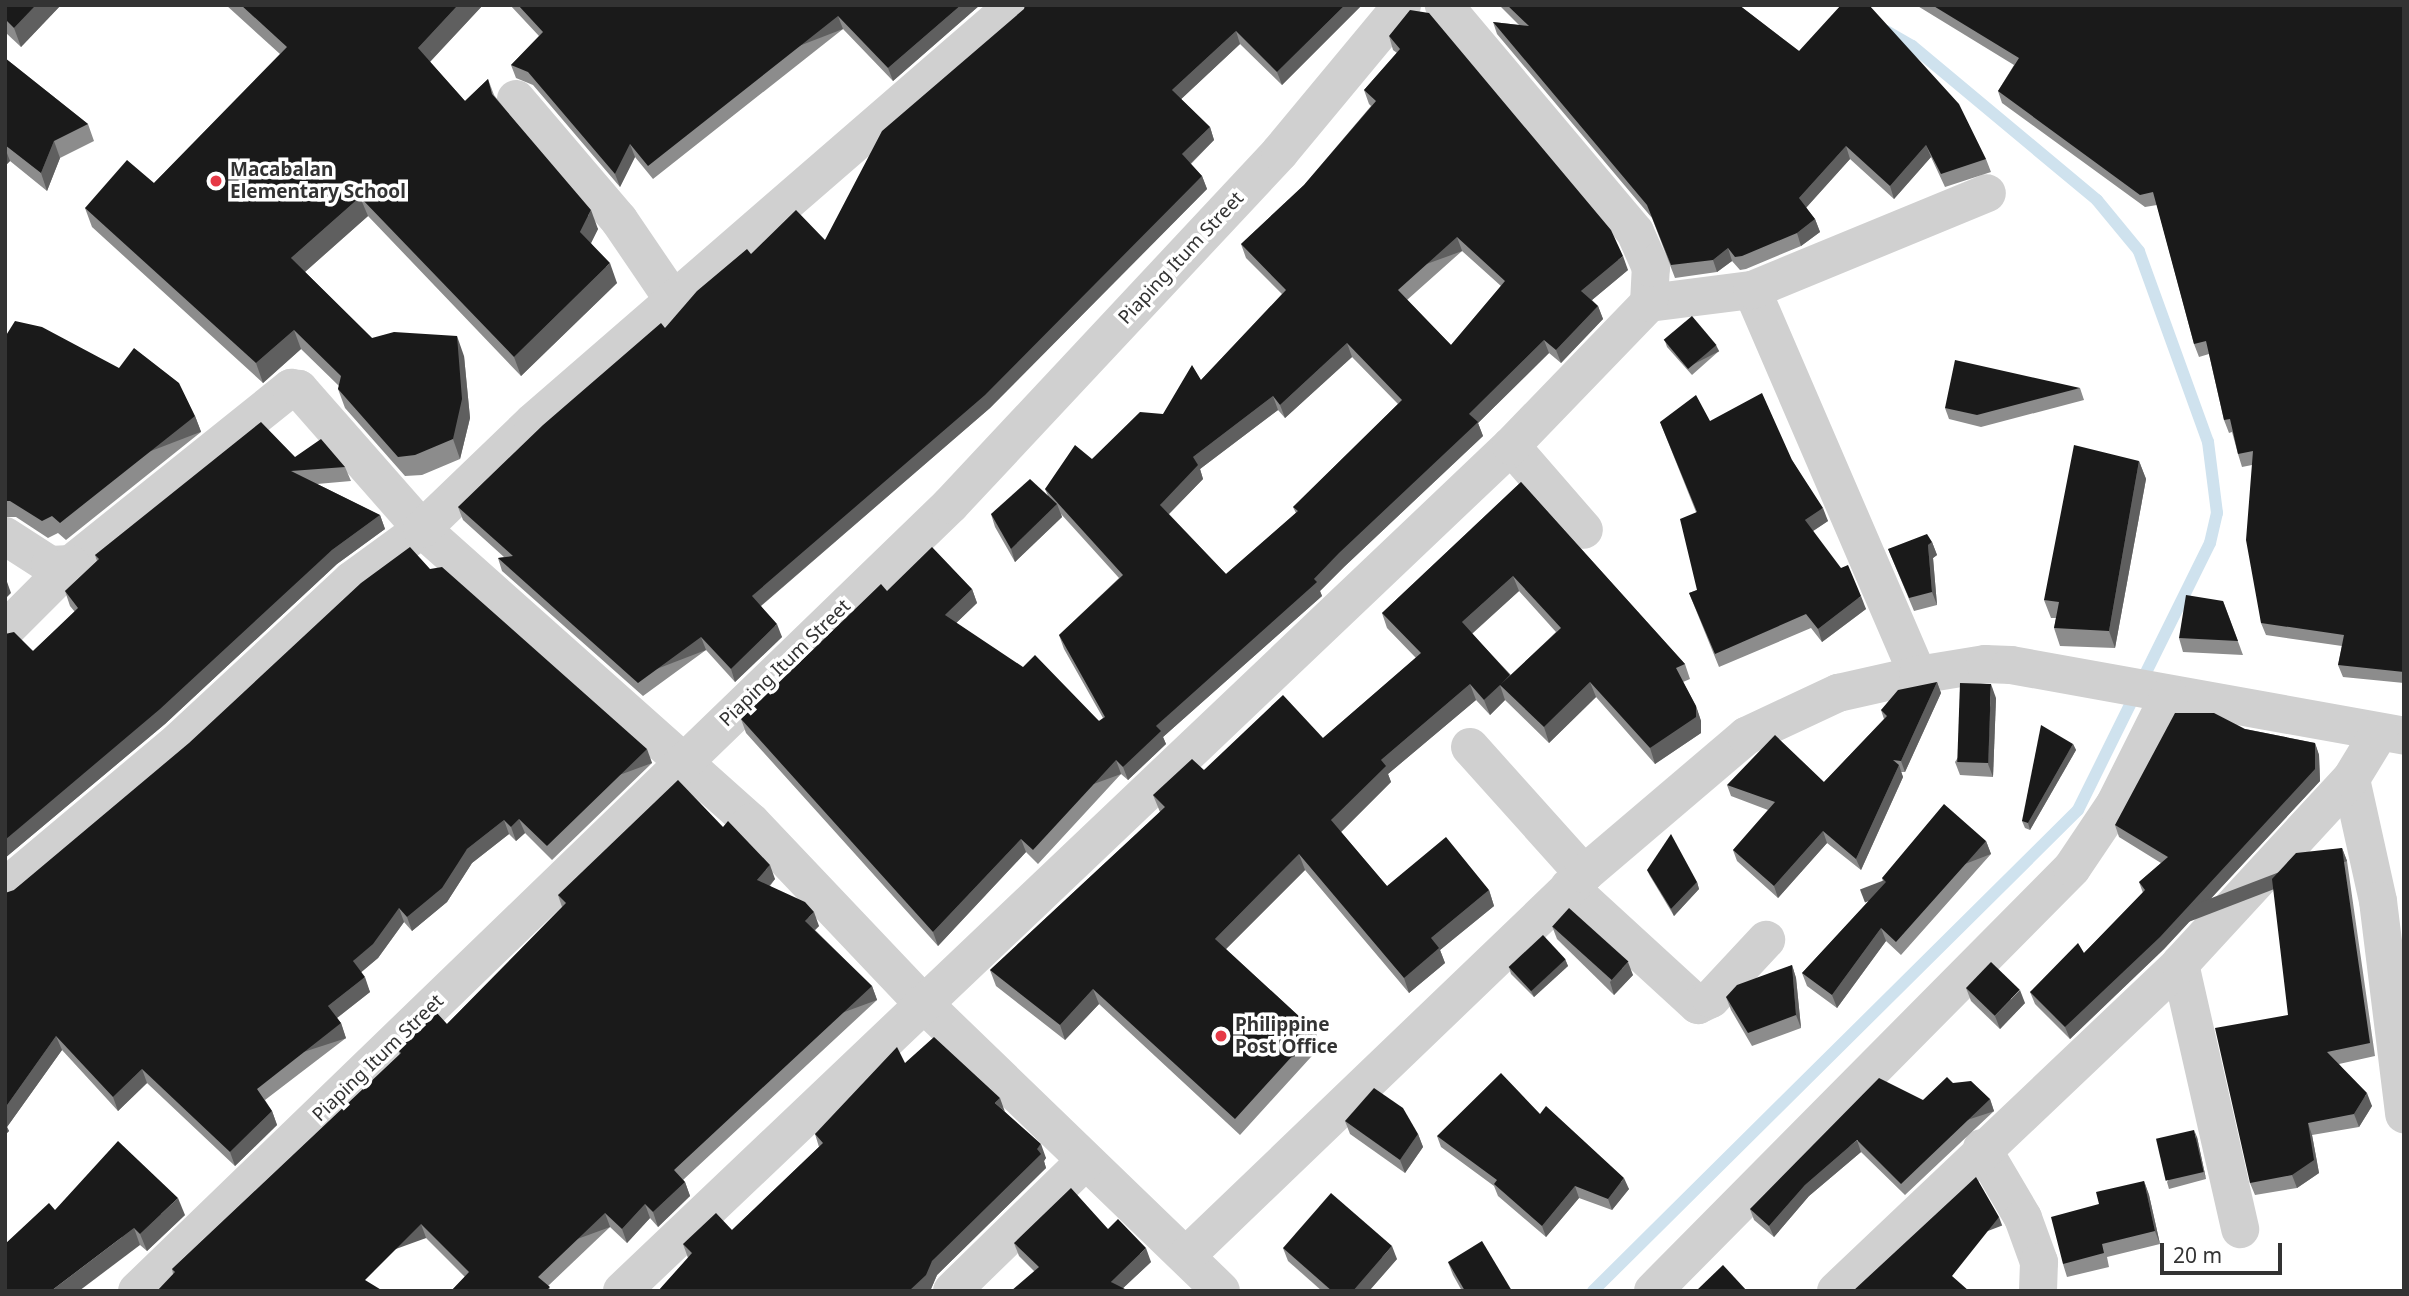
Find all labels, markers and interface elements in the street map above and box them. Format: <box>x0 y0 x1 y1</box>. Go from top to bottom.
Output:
place label: Macabalan Elementary School <box>230 159 406 203</box>
marker: Macabalan Elementary School <box>208 173 224 189</box>
street label: Piaping Itum Street <box>1114 187 1248 329</box>
street label: Piaping Itum Street <box>715 595 855 731</box>
street label: Piaping Itum Street <box>308 990 448 1126</box>
place label: Philippine Post Office <box>1235 1014 1338 1058</box>
marker: Philippine Post Office <box>1213 1028 1229 1044</box>
scale bar <box>2164 1230 2286 1274</box>
text: 20 m <box>2173 1241 2222 1269</box>

